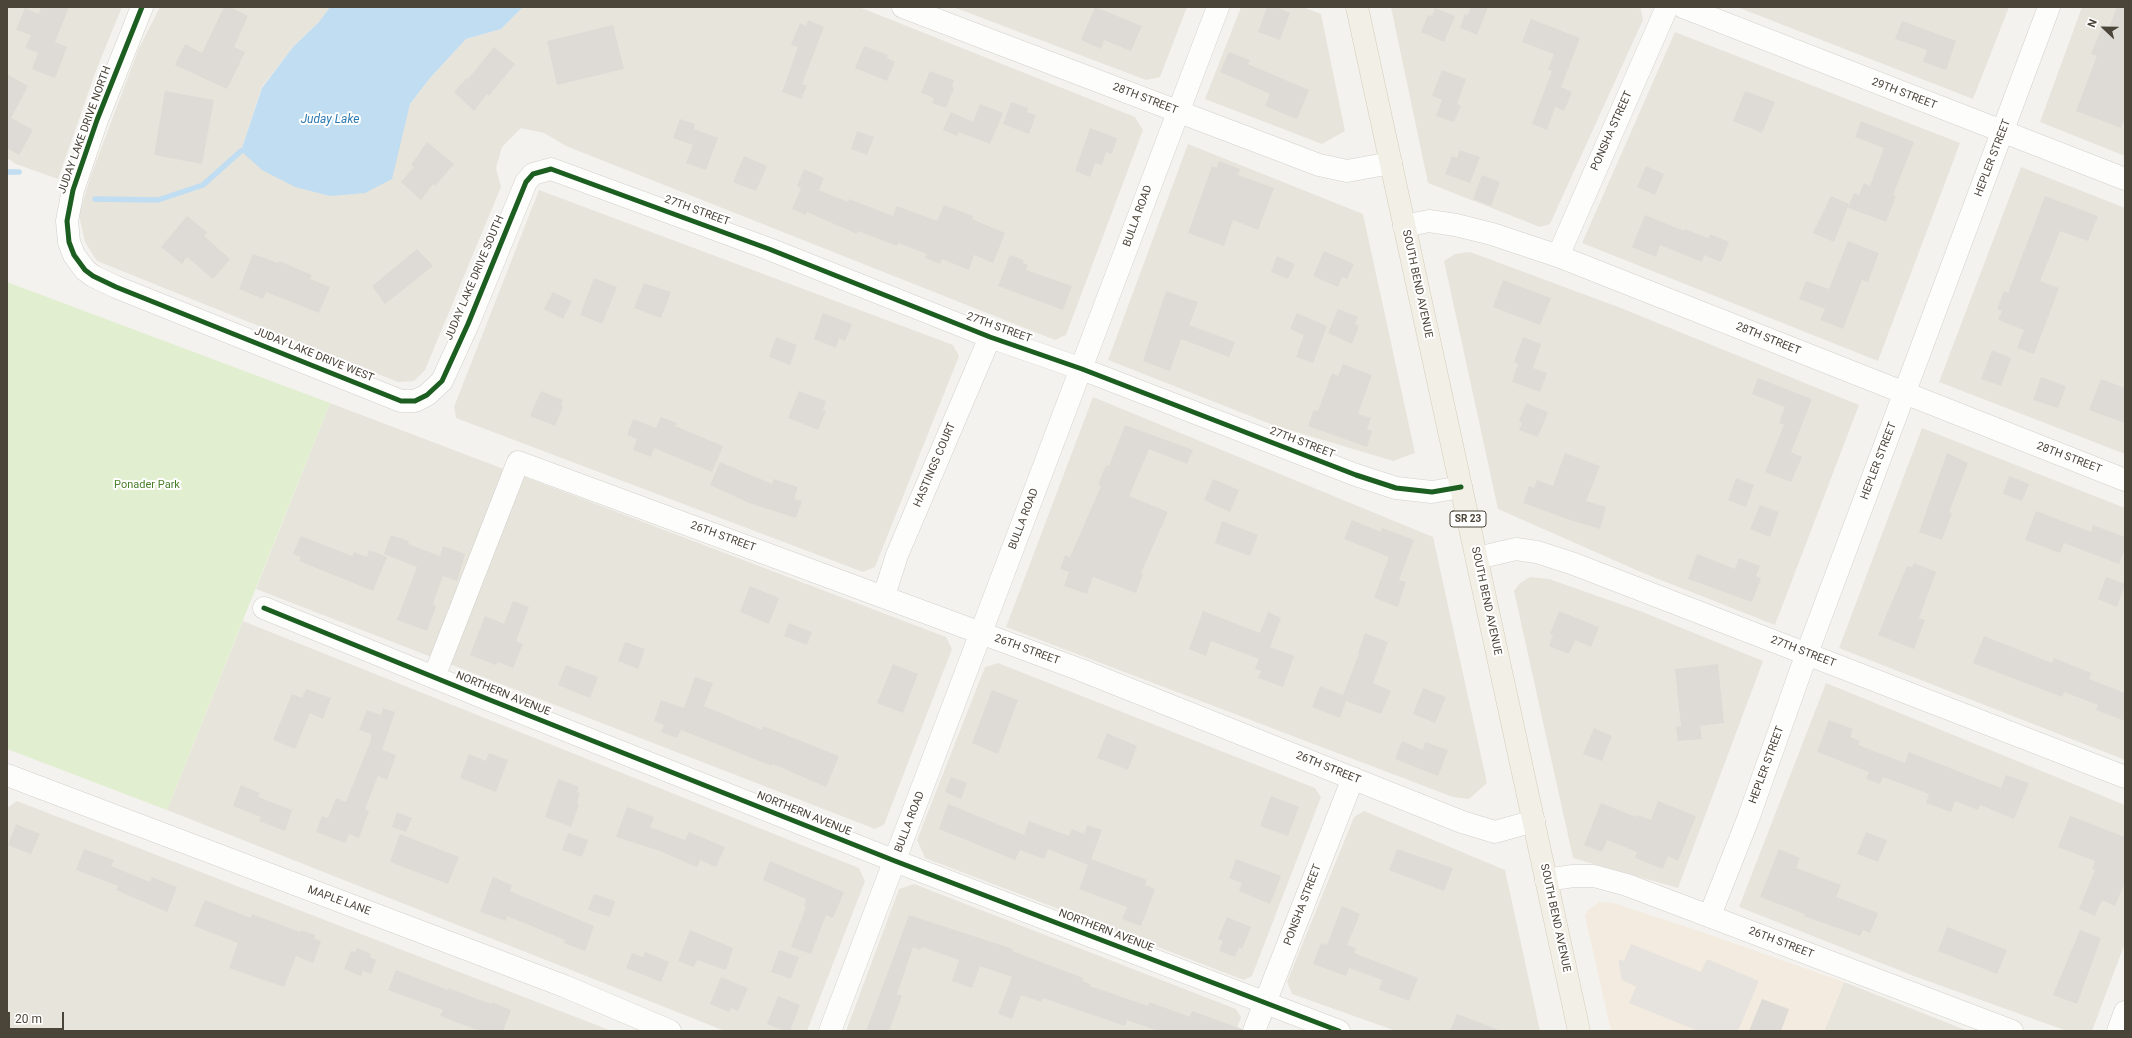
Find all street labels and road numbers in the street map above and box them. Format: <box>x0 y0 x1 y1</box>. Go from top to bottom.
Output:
street label: JUDAY LAKE DRIVE NORTH <box>56 65 114 195</box>
street label: 29TH STREET <box>1870 76 1938 112</box>
street label: 28TH STREET <box>1111 81 1179 117</box>
street label: PONSHA STREET <box>1589 89 1635 173</box>
street label: HEPLER STREET <box>1972 117 2014 199</box>
street label: BULLA ROAD <box>1121 183 1155 249</box>
street label: 27TH STREET <box>663 193 731 229</box>
street label: JUDAY LAKE DRIVE SOUTH <box>443 214 507 342</box>
street label: SOUTH BEND AVENUE <box>1399 229 1435 339</box>
street label: 27TH STREET <box>965 310 1033 346</box>
street label: 28TH STREET <box>1734 320 1802 358</box>
street label: JUDAY LAKE DRIVE WEST <box>252 325 376 385</box>
street label: HEPLER STREET <box>1858 420 1900 502</box>
street label: HASTINGS COURT <box>911 421 959 509</box>
street label: 27TH STREET <box>1268 425 1336 461</box>
street label: 28TH STREET <box>2035 440 2103 476</box>
street label: BULLA ROAD <box>1006 487 1042 551</box>
road number: SR 23 <box>1450 511 1486 527</box>
street label: 26TH STREET <box>689 519 757 555</box>
street label: SOUTH BEND AVENUE <box>1468 546 1504 656</box>
street label: 26TH STREET <box>993 632 1061 668</box>
street label: 27TH STREET <box>1769 634 1837 670</box>
street label: NORTHERN AVENUE <box>454 669 552 719</box>
street label: HEPLER STREET <box>1747 724 1787 806</box>
street label: 26TH STREET <box>1294 749 1362 787</box>
street label: NORTHERN AVENUE <box>755 789 853 839</box>
street label: BULLA ROAD <box>892 790 928 854</box>
street label: PONSHA STREET <box>1281 863 1325 947</box>
street label: SOUTH BEND AVENUE <box>1537 863 1573 973</box>
street label: MAPLE LANE <box>306 884 372 918</box>
street label: NORTHERN AVENUE <box>1056 907 1156 955</box>
street label: 26TH STREET <box>1747 925 1815 961</box>

